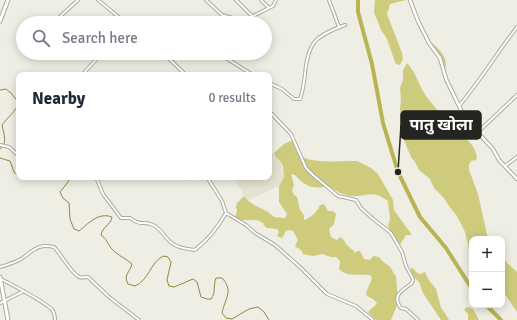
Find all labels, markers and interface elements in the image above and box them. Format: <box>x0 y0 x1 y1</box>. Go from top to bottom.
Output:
search box <box>16 16 272 60</box>
icon: search <box>30 27 52 49</box>
text: Search here <box>62 29 138 47</box>
text: Nearby <box>32 88 85 109</box>
text: 0 results <box>208 90 256 106</box>
callout: पातु खोला <box>401 111 481 139</box>
text: पातु खोला <box>409 115 473 135</box>
map controls <box>469 236 505 308</box>
button: + <box>469 236 505 272</box>
button: − <box>469 272 505 308</box>

